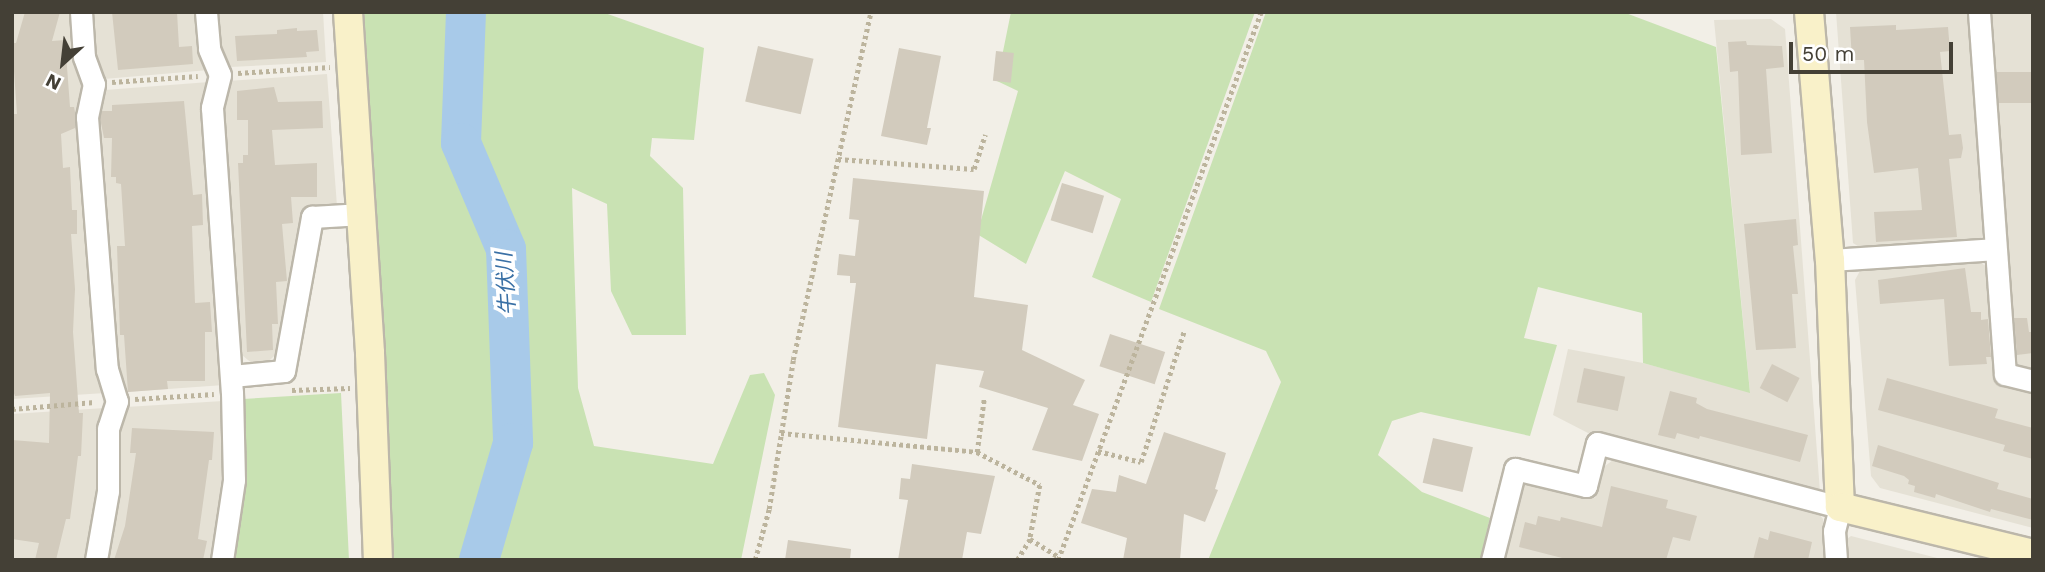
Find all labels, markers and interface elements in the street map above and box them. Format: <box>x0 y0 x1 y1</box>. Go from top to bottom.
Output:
north arrow <box>28 28 98 98</box>
scale bar <box>1793 28 1958 72</box>
text: 50 m <box>1802 41 1854 66</box>
text: N <box>42 69 65 96</box>
water label: 牛伏川 <box>491 252 521 316</box>

